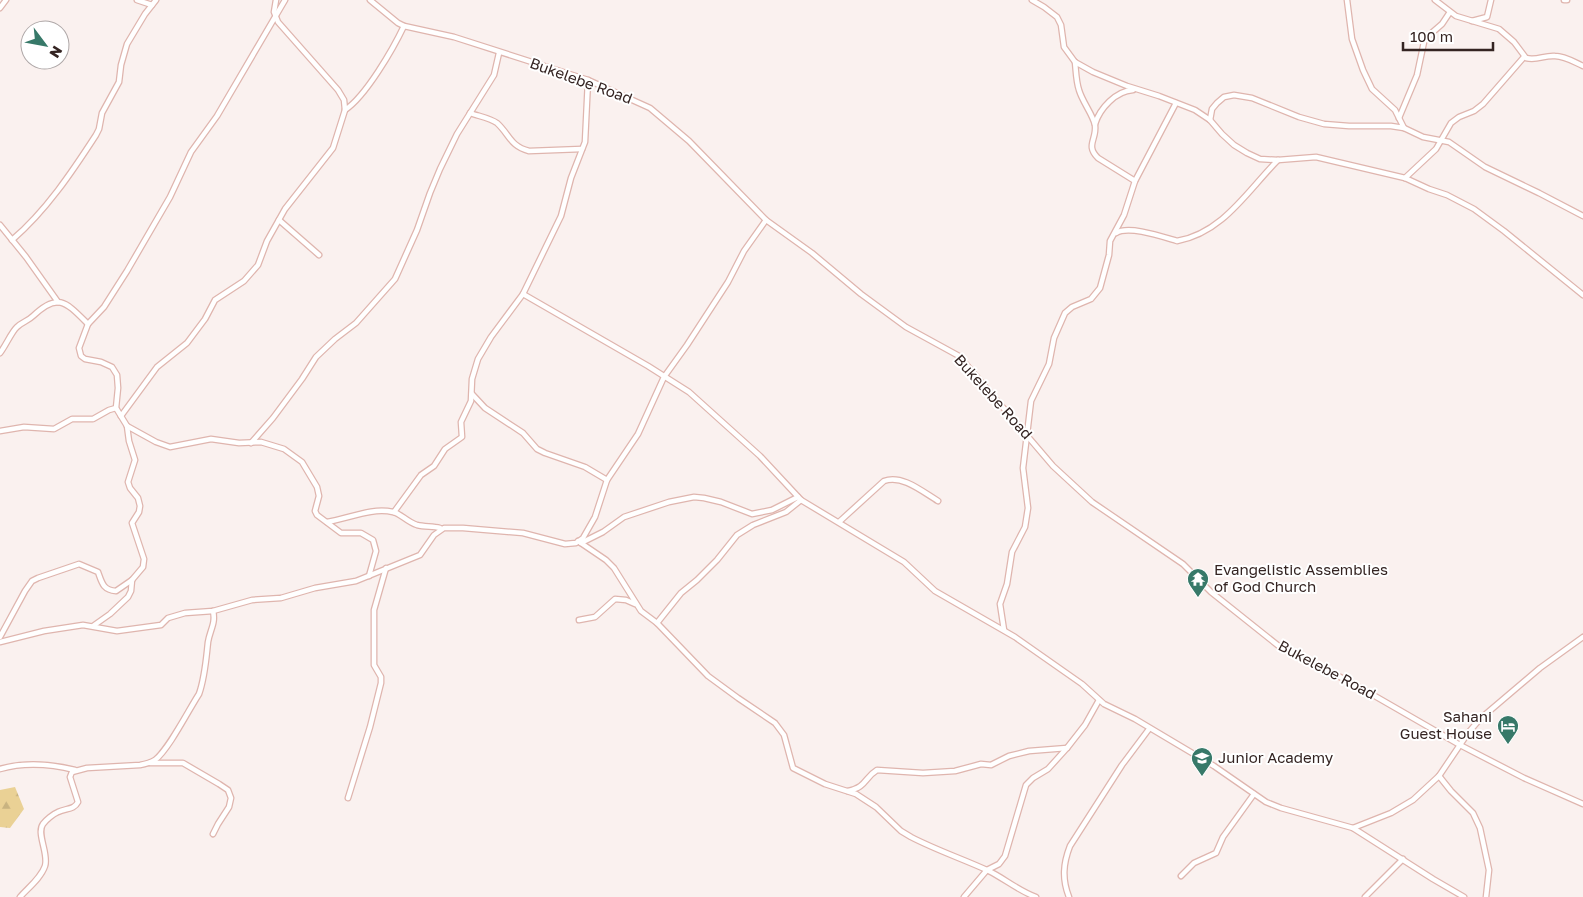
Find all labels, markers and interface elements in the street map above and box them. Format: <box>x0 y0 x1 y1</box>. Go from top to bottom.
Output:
north arrow <box>20 20 70 70</box>
scale bar <box>1403 20 1493 52</box>
text: 100 m <box>1410 27 1453 45</box>
text: N <box>46 43 66 61</box>
street label: Bukelebe Road <box>528 53 635 107</box>
street label: Bukelebe Road <box>951 350 1036 442</box>
place label: Evangelistic Assemblies of God Church <box>1214 560 1388 595</box>
temple icon: Evangelistic Assemblies of God Church <box>1186 567 1210 598</box>
street label: Bukelebe Road <box>1276 636 1379 702</box>
place label: Sahani Guest House <box>1400 707 1492 742</box>
hotel icon: Sahani Guest House <box>1496 714 1520 745</box>
school or university icon: Junior Academy <box>1190 746 1214 777</box>
place label: Junior Academy <box>1218 748 1334 766</box>

